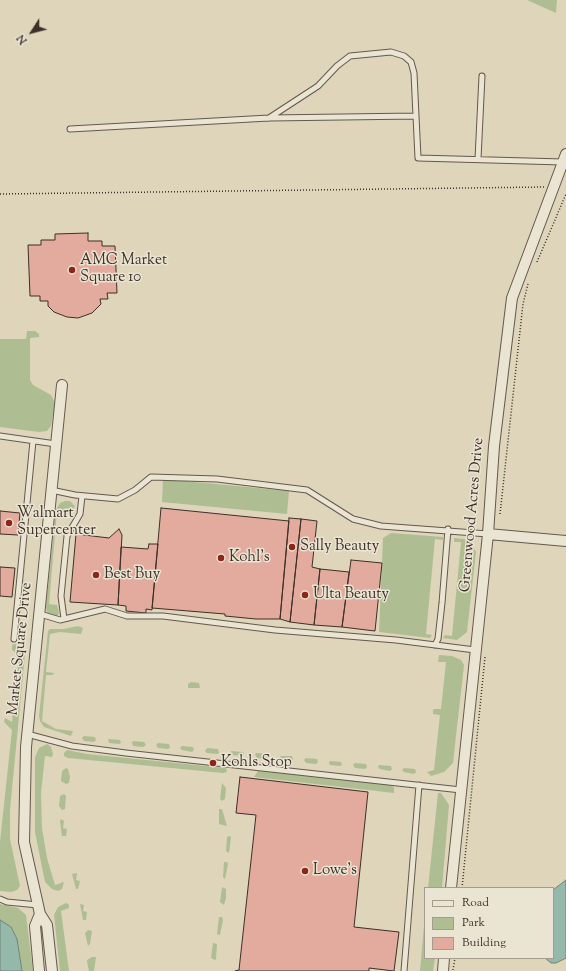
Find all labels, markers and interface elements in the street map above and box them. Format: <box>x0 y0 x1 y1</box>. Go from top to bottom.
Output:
north arrow <box>12 12 52 52</box>
text: N <box>13 31 31 47</box>
place label: AMC Market Square 10 <box>80 252 167 287</box>
marker: AMC Market Square 10 <box>67 265 77 275</box>
street label: Greenwood Acres Drive <box>457 437 489 593</box>
place label: Walmart Supercenter <box>17 505 96 540</box>
marker: Walmart Supercenter <box>4 518 14 528</box>
place label: Sally Beauty <box>300 538 379 556</box>
marker: Sally Beauty <box>287 542 297 552</box>
place label: Kohl's <box>229 549 270 567</box>
marker: Kohl's <box>216 553 226 563</box>
place label: Best Buy <box>104 566 160 584</box>
marker: Best Buy <box>91 570 101 580</box>
street label: Market Square Drive <box>5 582 37 716</box>
place label: Ulta Beauty <box>313 586 389 604</box>
marker: Ulta Beauty <box>300 590 310 600</box>
place label: Kohls Stop <box>221 754 292 772</box>
marker: Kohls Stop <box>208 758 218 768</box>
place label: Lowe's <box>313 862 357 880</box>
marker: Lowe's <box>300 866 310 876</box>
legend <box>424 887 554 959</box>
text: Road <box>462 894 489 912</box>
text: Park <box>462 914 485 932</box>
text: Building <box>462 934 506 952</box>

